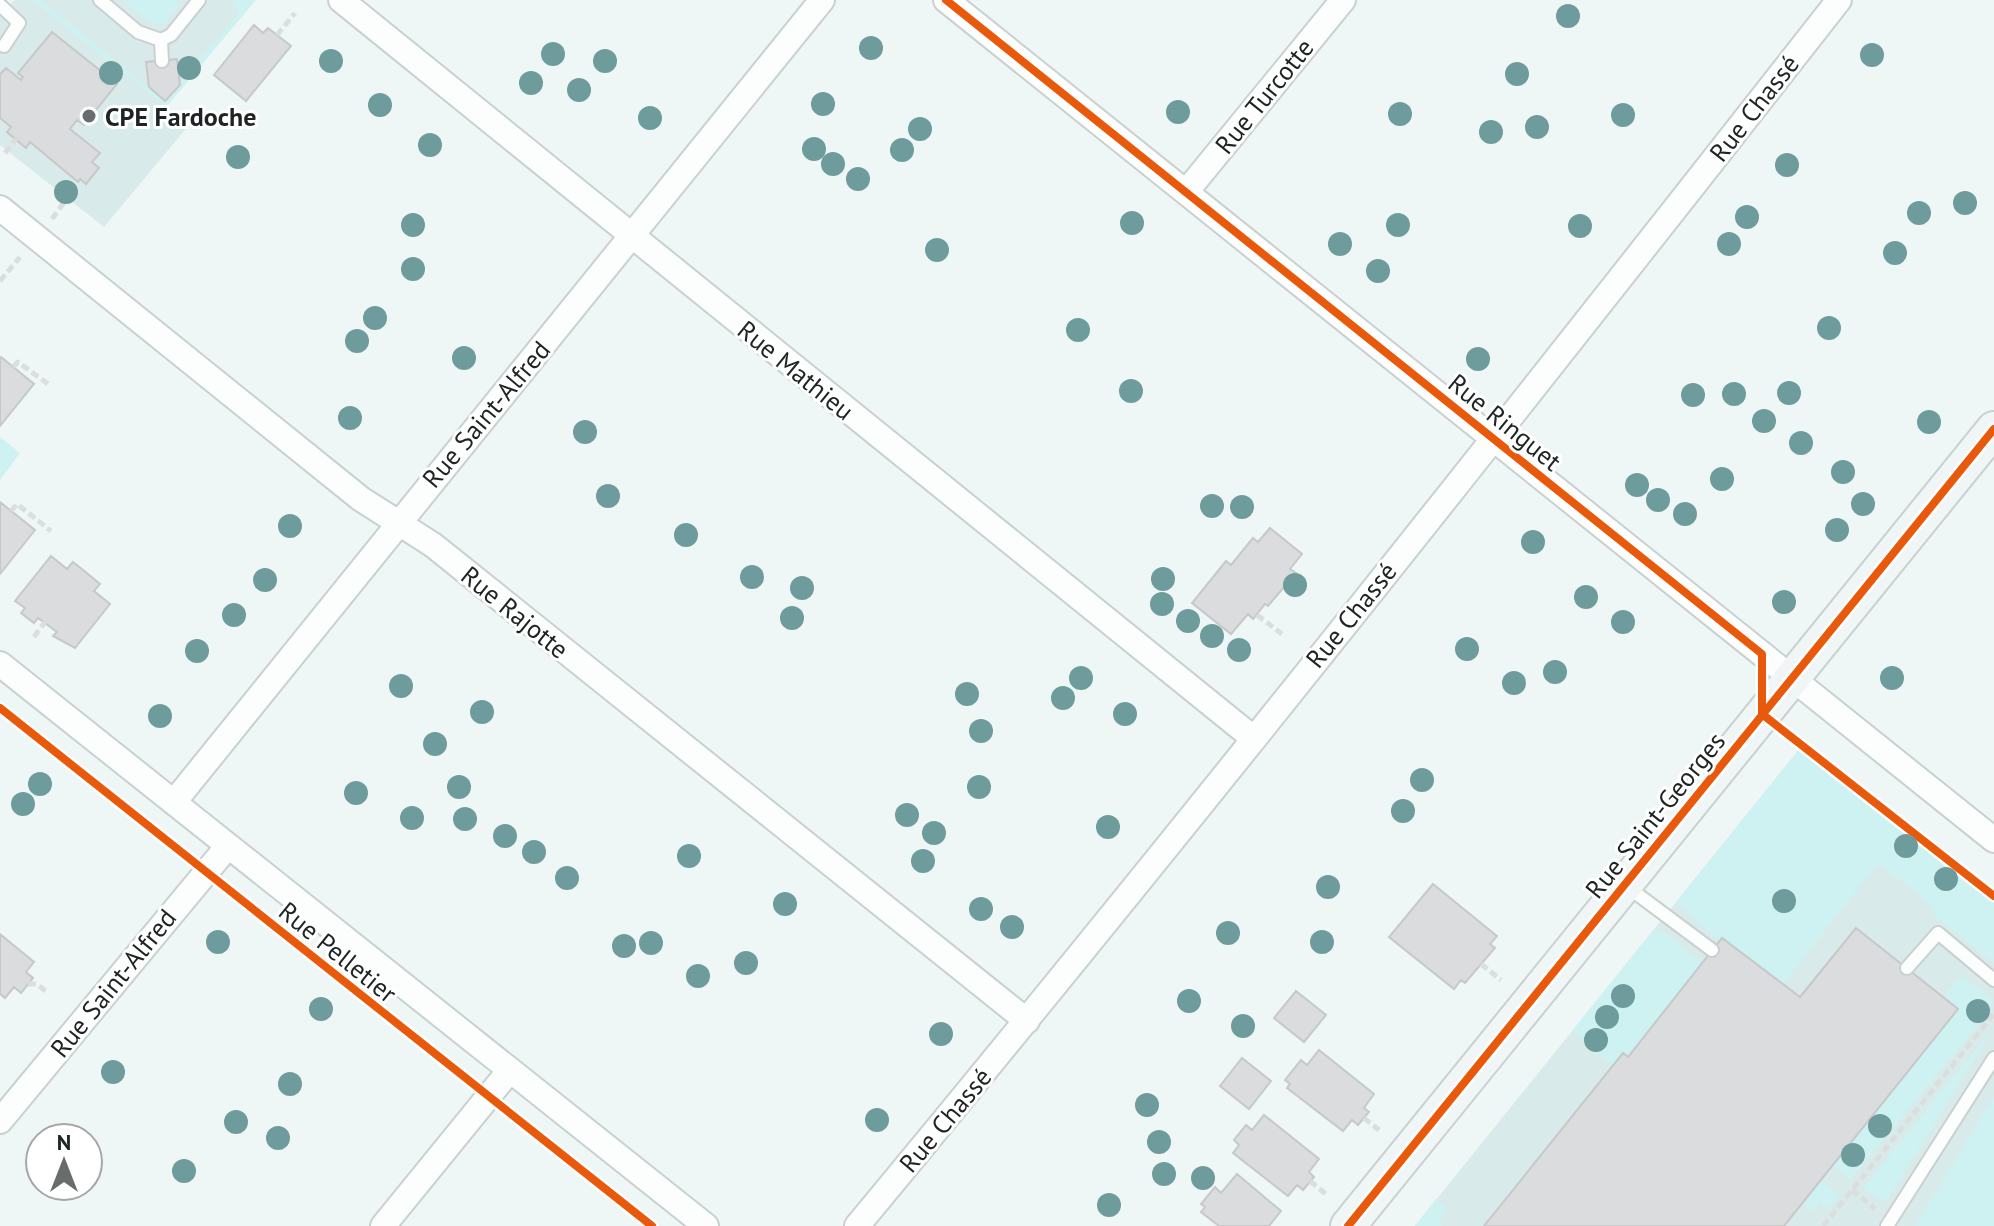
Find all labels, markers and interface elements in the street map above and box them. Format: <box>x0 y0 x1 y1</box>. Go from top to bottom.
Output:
street label: Rue Turcotte <box>1208 32 1320 160</box>
street label: Rue Chassé <box>1702 48 1806 168</box>
place label: CPE Fardoche <box>105 100 256 133</box>
marker: CPE Fardoche <box>80 107 98 125</box>
street label: Rue Mathieu <box>731 313 861 427</box>
street label: Rue Saint-Alfred <box>415 334 557 494</box>
street label: Rue Ringuet <box>1442 366 1568 478</box>
street label: Rue Chassé <box>1298 555 1404 675</box>
street label: Rue Rajotte <box>455 559 575 665</box>
street label: Rue Saint-Georges <box>1578 725 1732 905</box>
street label: Rue Pelletier <box>272 894 404 1010</box>
street label: Rue Saint-Alfred <box>43 902 183 1064</box>
street label: Rue Chassé <box>892 1061 998 1179</box>
north arrow <box>24 1122 104 1202</box>
text: N <box>57 1128 71 1156</box>

